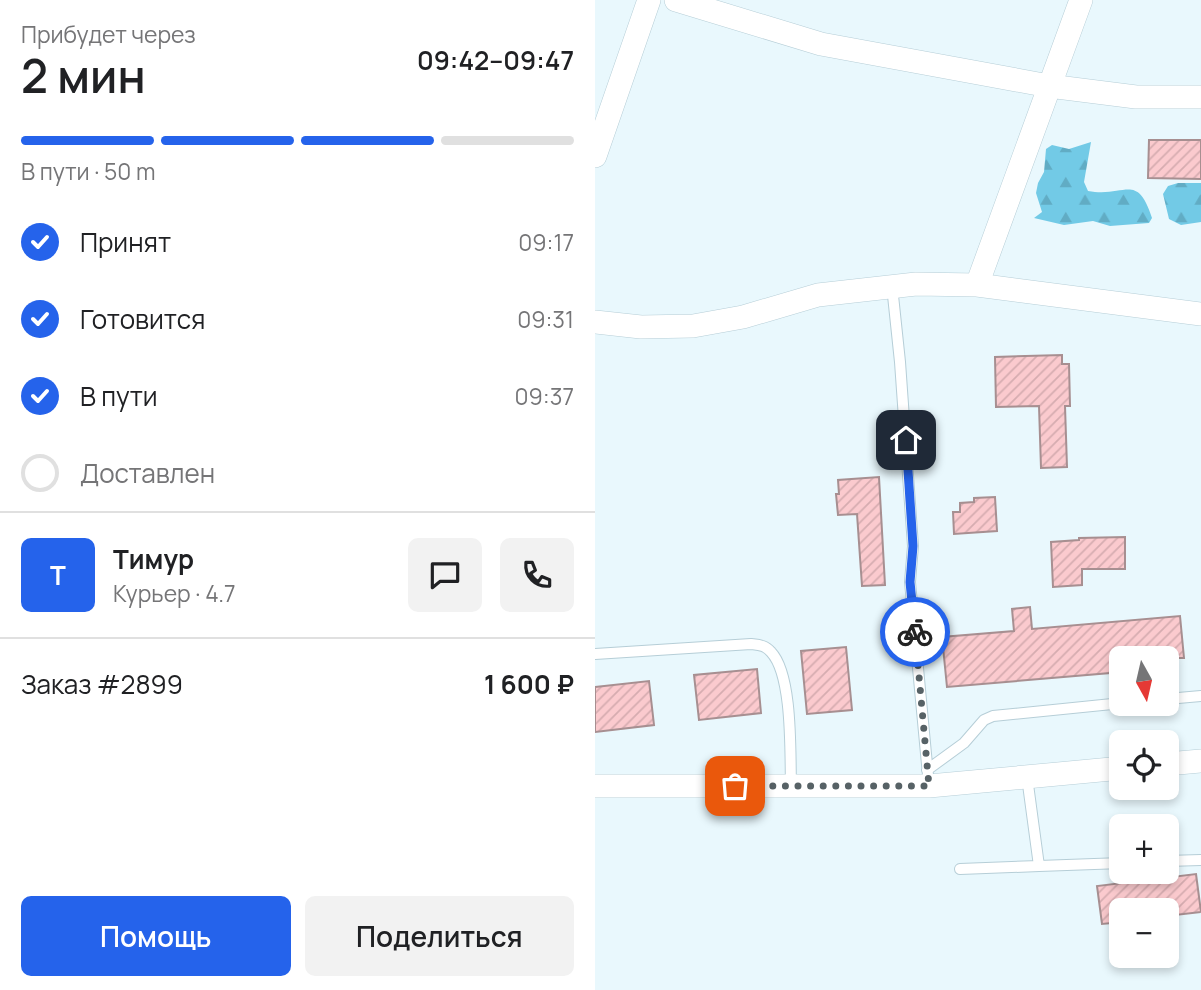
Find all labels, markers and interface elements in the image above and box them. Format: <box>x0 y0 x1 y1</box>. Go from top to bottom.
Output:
text: Прибудет через <box>21 18 196 50</box>
text: 09:42–09:47 <box>417 42 574 78</box>
text: 2 мин <box>21 44 146 107</box>
text: В пути · 50 m <box>21 155 155 187</box>
icon: check <box>21 223 59 261</box>
text: Принят <box>80 224 171 260</box>
text: 09:17 <box>518 226 574 258</box>
icon: check <box>21 300 59 338</box>
text: Готовится <box>80 301 205 337</box>
text: 09:31 <box>517 303 574 335</box>
icon: check <box>21 377 59 415</box>
text: В пути <box>80 378 158 414</box>
text: 09:37 <box>515 380 574 412</box>
pin <box>876 410 936 470</box>
icon: home <box>887 421 925 459</box>
text: Доставлен <box>80 455 215 491</box>
button: chat <box>408 538 482 612</box>
button: phone <box>500 538 574 612</box>
text: Тимур <box>113 541 194 577</box>
text: Т <box>50 557 66 593</box>
text: Курьер · 4.7 <box>113 577 236 609</box>
courier <box>880 597 950 667</box>
icon: bike <box>896 613 934 651</box>
north arrow <box>1109 646 1179 716</box>
map controls <box>1109 646 1179 968</box>
text: Заказ #2899 <box>21 666 183 702</box>
text: 1 600 ₽ <box>484 666 574 702</box>
button: locate <box>1109 730 1179 800</box>
pin <box>705 756 765 816</box>
icon: bag <box>716 767 754 805</box>
button: + <box>1109 814 1179 884</box>
button: Помощь <box>21 896 291 976</box>
button: Поделиться <box>305 896 574 976</box>
button: − <box>1109 898 1179 968</box>

